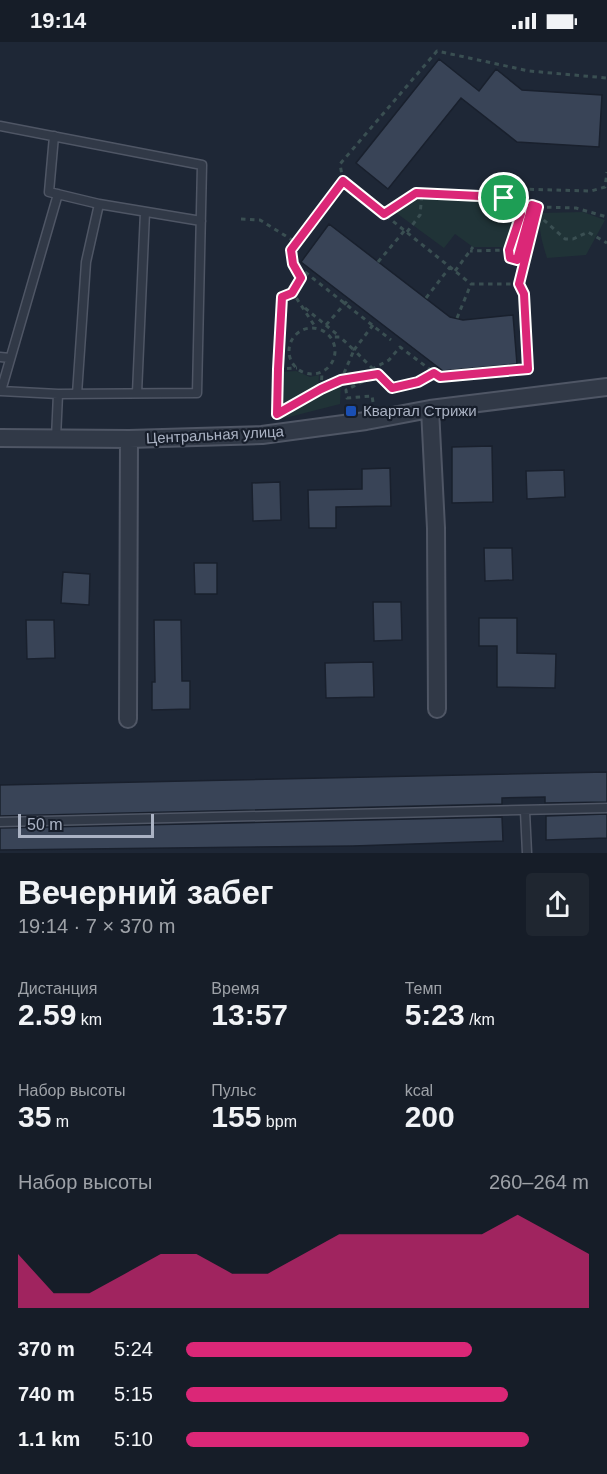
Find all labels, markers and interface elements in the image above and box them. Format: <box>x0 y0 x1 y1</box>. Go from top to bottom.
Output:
text: 19:14 <box>30 8 86 33</box>
pin <box>478 172 529 223</box>
icon: arrive <box>487 181 520 214</box>
place label: Квартал Стрижи <box>363 402 477 419</box>
marker: Квартал Стрижи <box>344 404 358 418</box>
street label: Центральная улица <box>146 422 285 447</box>
scale bar <box>18 811 154 838</box>
text: 50 m <box>27 816 63 833</box>
button: share <box>526 873 589 936</box>
text: Вечерний забег <box>18 874 274 911</box>
text: 19:14 · 7 × 370 m <box>18 915 175 937</box>
text: Дистанция <box>18 980 97 997</box>
text: Время <box>211 980 259 997</box>
text: Темп <box>405 980 442 997</box>
text: 2.59 <box>18 998 76 1031</box>
text: 13:57 <box>211 998 288 1031</box>
text: 5:23 <box>405 998 465 1031</box>
text: km <box>76 1011 102 1028</box>
text: /km <box>465 1011 495 1028</box>
text: Набор высоты <box>18 1082 125 1099</box>
text: Пульс <box>211 1082 256 1099</box>
text: kcal <box>405 1082 433 1099</box>
text: 35 <box>18 1100 51 1133</box>
text: 155 <box>211 1100 261 1133</box>
text: 200 <box>405 1100 455 1133</box>
text: m <box>51 1113 69 1130</box>
text: bpm <box>261 1113 297 1130</box>
text: Набор высоты <box>18 1171 152 1193</box>
text: 260–264 m <box>489 1171 589 1193</box>
text: 370 m <box>18 1338 75 1360</box>
text: 5:24 <box>114 1338 153 1360</box>
text: 740 m <box>18 1383 75 1405</box>
text: 5:15 <box>114 1383 153 1405</box>
text: 1.1 km <box>18 1428 80 1450</box>
text: 5:10 <box>114 1428 153 1450</box>

